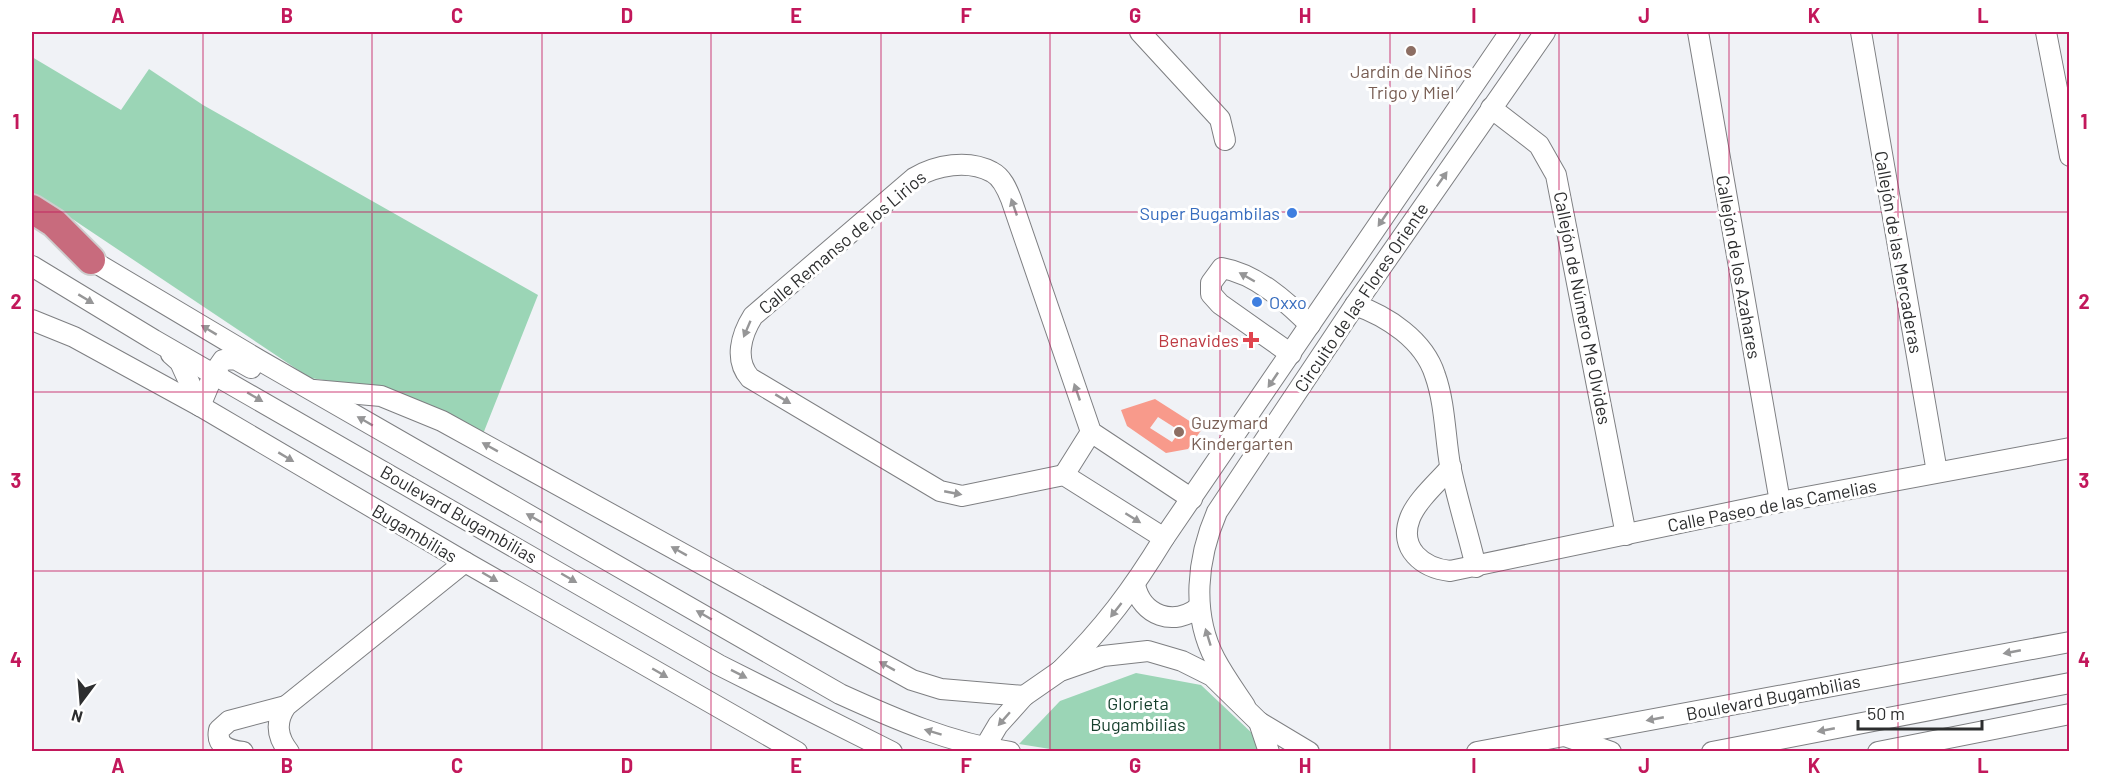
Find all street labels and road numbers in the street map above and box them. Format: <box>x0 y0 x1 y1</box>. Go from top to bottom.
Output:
street label: Callejón de las Mercaderas <box>1870 149 1928 355</box>
street label: Calle Remanso de los Lirios <box>754 166 930 318</box>
street label: Callejón de los Azahares <box>1712 173 1766 361</box>
street label: Callejón de Número Me Olvides <box>1550 190 1616 426</box>
street label: Circuito de las Flores Oriente <box>1289 198 1433 396</box>
street label: Boulevard Bugambilias <box>377 460 541 568</box>
street label: Calle Paseo de las Camelias <box>1666 474 1878 536</box>
street label: Bugambilias <box>369 499 461 567</box>
street label: Boulevard Bugambilias <box>1684 669 1862 725</box>

